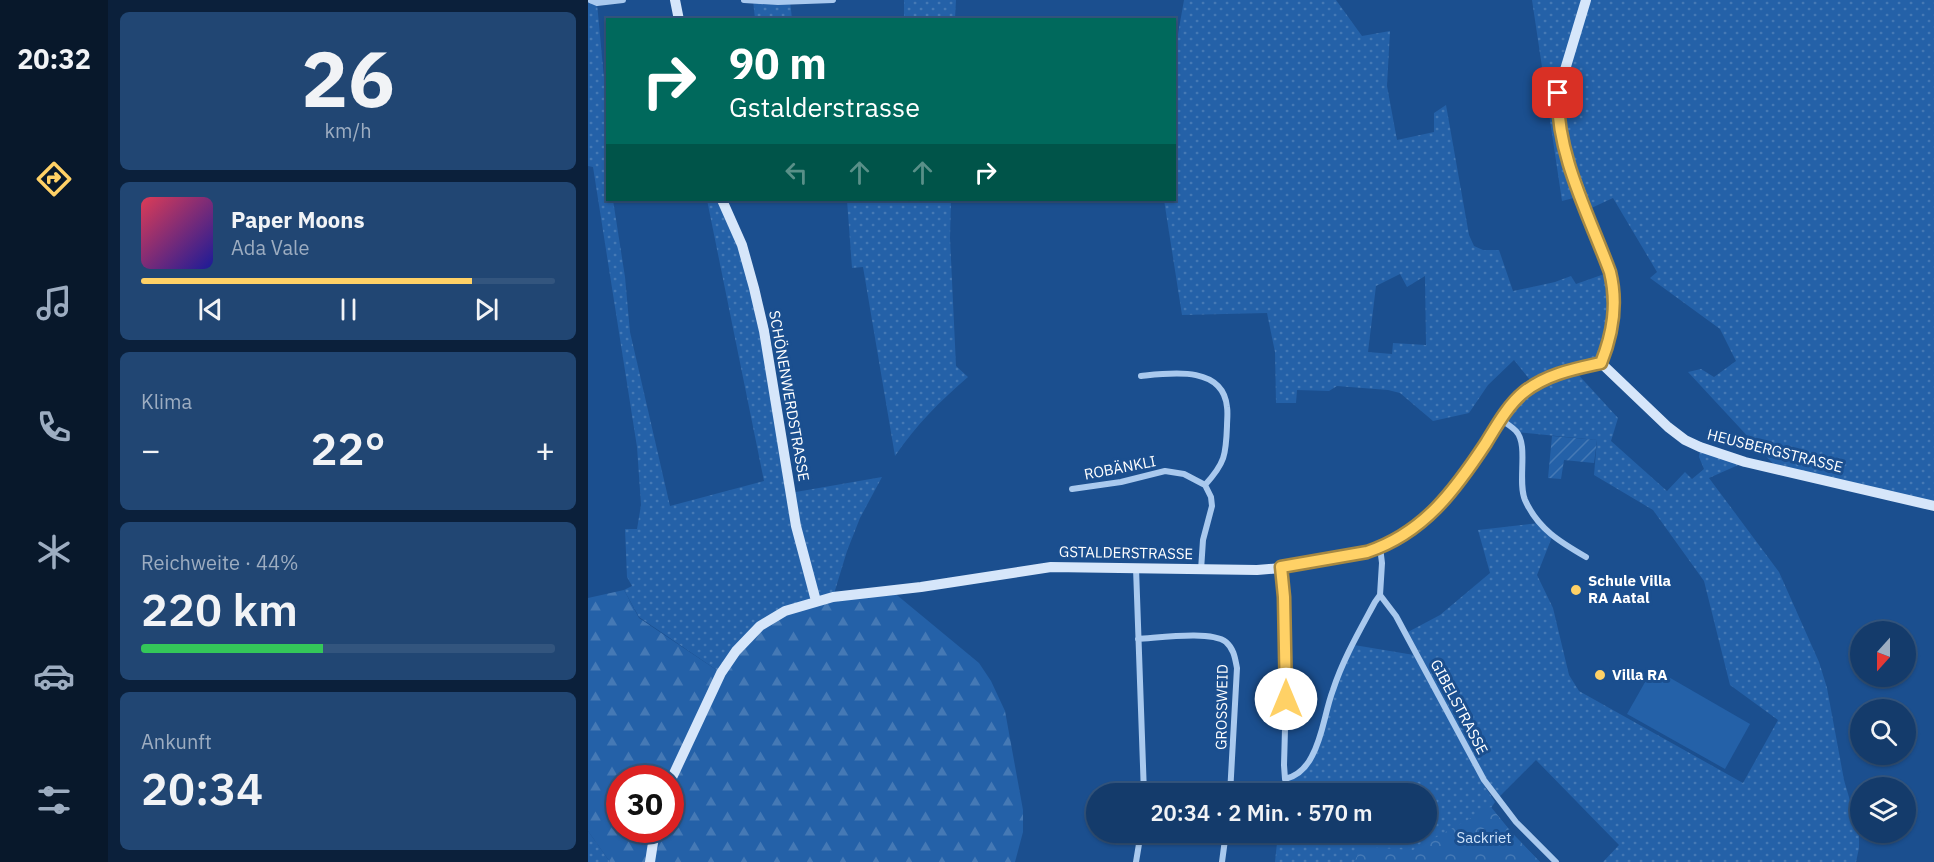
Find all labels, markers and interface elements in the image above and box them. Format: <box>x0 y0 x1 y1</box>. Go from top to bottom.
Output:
text: 26 <box>301 27 395 128</box>
text: 90 m <box>729 36 827 91</box>
text: 20:32 <box>17 41 91 76</box>
icon: right <box>630 42 708 120</box>
pin <box>1532 67 1583 118</box>
icon: arrive <box>1541 76 1574 109</box>
text: Gstalderstrasse <box>729 89 920 124</box>
text: km/h <box>324 117 372 144</box>
icon: left <box>780 156 813 189</box>
icon: ahead <box>843 156 876 189</box>
icon: ahead <box>906 156 939 189</box>
icon: right <box>969 156 1002 189</box>
icon: directions <box>33 158 75 200</box>
text: Paper Moons <box>231 205 364 234</box>
text: Ada Vale <box>231 234 310 261</box>
icon: music <box>33 282 75 324</box>
icon: previous <box>194 293 227 326</box>
icon: pause <box>332 293 365 326</box>
icon: next <box>470 293 503 326</box>
street label: SCHÖNENWERDSTRASSE <box>765 309 814 483</box>
text: Klima <box>141 388 192 415</box>
icon: phone <box>33 406 75 448</box>
text: 22° <box>310 419 386 477</box>
street label: HEUSBERGSTRASSE <box>1705 424 1845 477</box>
text: − <box>141 428 161 471</box>
text: + <box>535 428 555 471</box>
street label: ROBÄNKLI <box>1082 451 1158 484</box>
icon: climate <box>33 531 75 573</box>
street label: GSTALDERSTRASSE <box>1059 542 1193 563</box>
text: Reichweite · 44% <box>141 549 298 576</box>
place label: Schule Villa RA Aatal <box>1588 571 1672 607</box>
text: 220 km <box>141 580 298 638</box>
marker: Schule Villa RA Aatal <box>1569 583 1583 597</box>
north arrow <box>1850 621 1916 687</box>
map controls <box>1850 621 1916 843</box>
icon: car <box>33 655 75 697</box>
street label: GIBELSTRASSE <box>1426 656 1492 758</box>
street label: GROSSWEID <box>1211 664 1232 750</box>
place label: Villa RA <box>1612 665 1667 684</box>
position arrow <box>1254 667 1318 731</box>
marker: Villa RA <box>1593 668 1607 682</box>
button: search <box>1850 699 1916 765</box>
text: Ankunft <box>141 728 212 755</box>
text: 20:34 <box>141 759 263 817</box>
speed limit sign: 30 <box>606 765 684 843</box>
button: layers <box>1850 777 1916 843</box>
icon: filters <box>33 779 75 821</box>
text: 20:34 · 2 Min. · 570 m <box>1150 798 1373 827</box>
park label: Sackriet <box>1457 828 1511 847</box>

